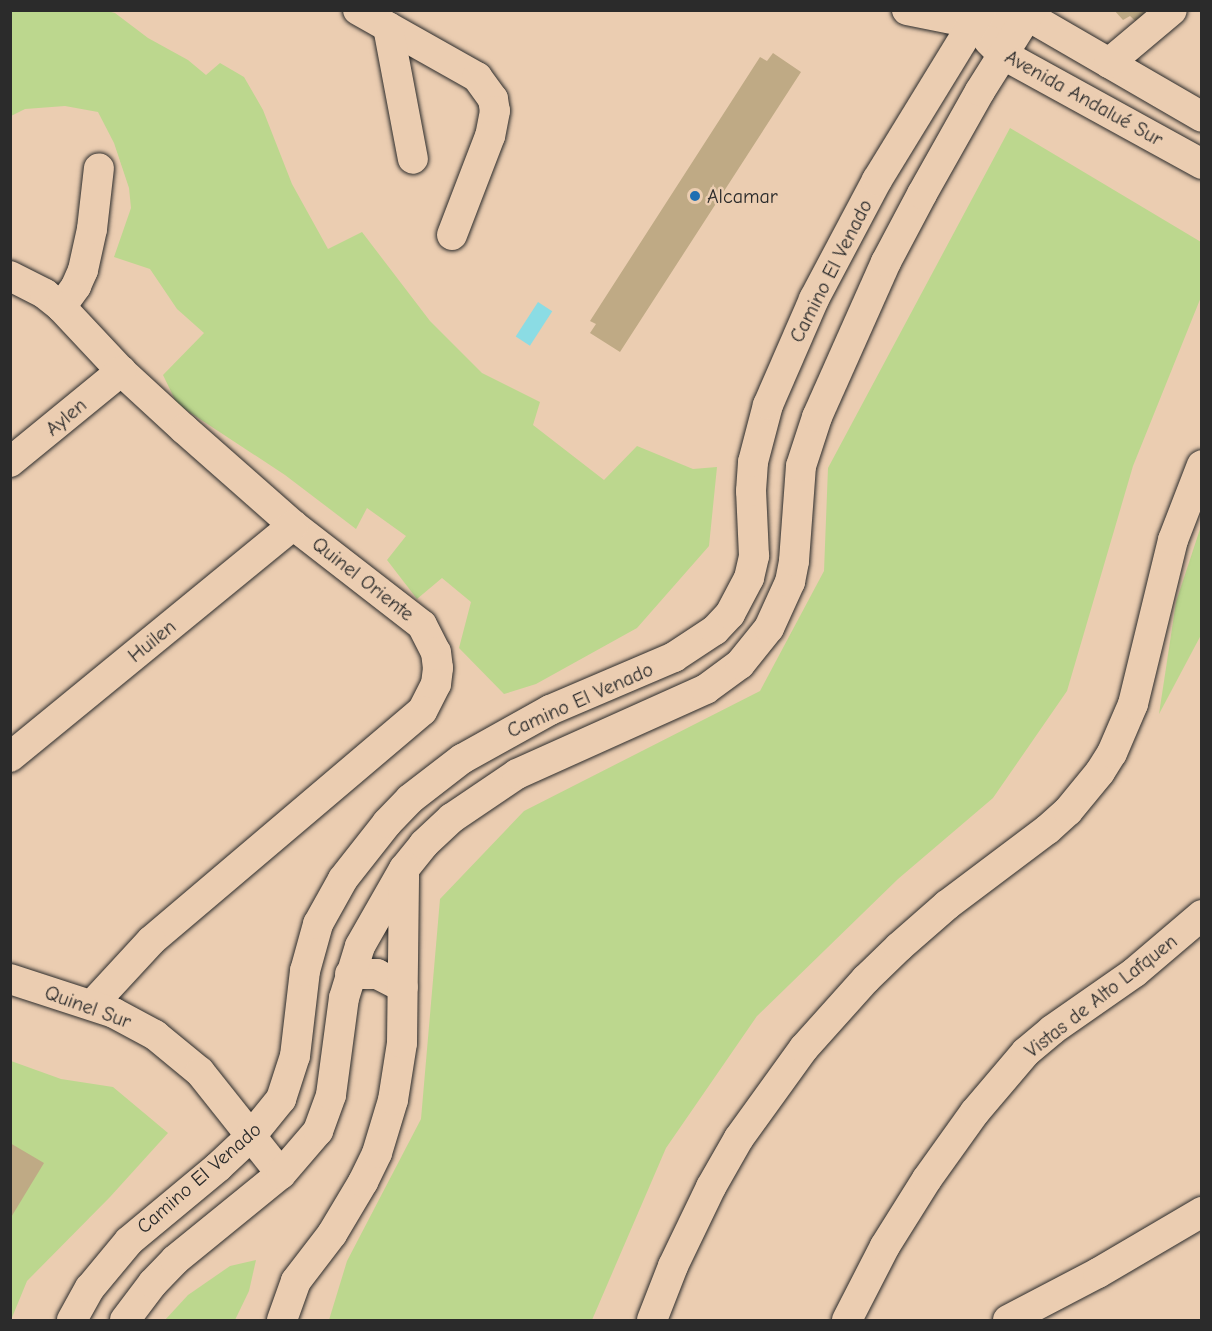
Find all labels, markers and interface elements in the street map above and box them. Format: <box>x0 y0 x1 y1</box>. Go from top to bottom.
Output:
street label: Avenida Andalué Sur <box>1001 45 1167 151</box>
place label: Alcamar <box>707 184 778 208</box>
marker: Alcamar <box>688 189 702 203</box>
street label: Camino El Venado <box>785 196 877 346</box>
street label: Aylen <box>41 393 91 441</box>
street label: Quinel Oriente <box>307 532 419 626</box>
street label: Huilen <box>123 614 181 668</box>
street label: Camino El Venado <box>503 657 657 743</box>
street label: Vistas de Alto Lafquen <box>1020 929 1182 1063</box>
street label: Quinel Sur <box>41 980 135 1034</box>
street label: Camino El Venado <box>132 1117 266 1239</box>

